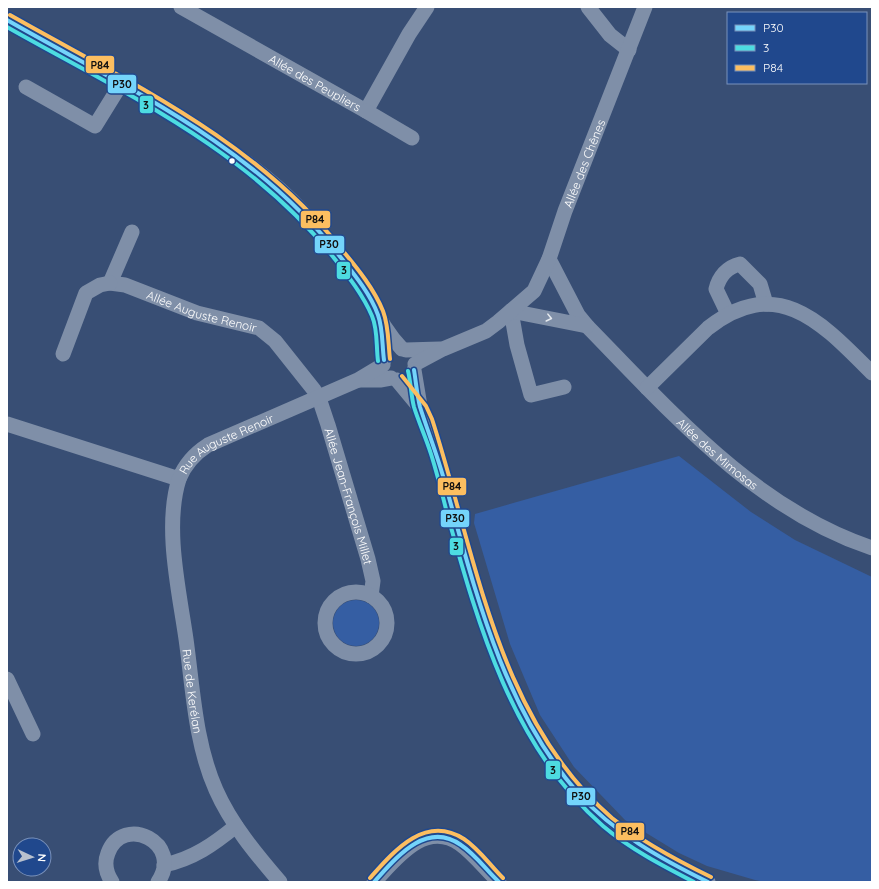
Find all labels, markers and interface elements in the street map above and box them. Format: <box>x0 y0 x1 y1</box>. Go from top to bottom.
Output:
legend <box>727 12 867 84</box>
text: P30 <box>763 20 784 35</box>
text: 3 <box>763 40 769 55</box>
street label: Allée des Peupliers <box>267 51 364 114</box>
line badge: P84 <box>85 55 115 74</box>
text: P84 <box>90 58 110 72</box>
text: P84 <box>763 60 783 75</box>
line badge: P30 <box>107 74 137 94</box>
text: P30 <box>112 77 132 91</box>
line badge: 3 <box>139 95 154 114</box>
text: 3 <box>143 98 149 112</box>
street label: Allée des Chênes <box>560 117 608 210</box>
unlabelled marker <box>227 156 237 166</box>
line badge: P84 <box>300 210 331 229</box>
text: P84 <box>305 212 325 226</box>
line badge: P30 <box>314 235 345 254</box>
text: P30 <box>319 237 339 251</box>
line badge: 3 <box>336 261 351 280</box>
text: 3 <box>341 263 347 277</box>
street label: Allée Auguste Renoir <box>145 287 259 335</box>
one-way arrow <box>546 314 552 322</box>
street label: Rue Auguste Renoir <box>175 410 276 477</box>
street label: Allée des Mimosas <box>674 414 762 493</box>
street label: Allée Jean-François Millet <box>322 426 376 566</box>
line badge: P84 <box>437 477 467 496</box>
text: P84 <box>442 479 462 493</box>
line badge: P30 <box>440 509 470 528</box>
text: P30 <box>445 511 465 525</box>
line badge: 3 <box>449 537 464 556</box>
text: 3 <box>453 539 459 553</box>
street label: Rue de Kerélan <box>180 648 206 734</box>
line badge: 3 <box>545 760 561 780</box>
text: 3 <box>550 763 556 777</box>
line badge: P30 <box>566 787 596 806</box>
text: P30 <box>571 789 591 803</box>
line badge: P84 <box>615 822 645 841</box>
text: P84 <box>620 824 640 838</box>
north arrow <box>12 837 52 877</box>
text: N <box>35 853 49 862</box>

